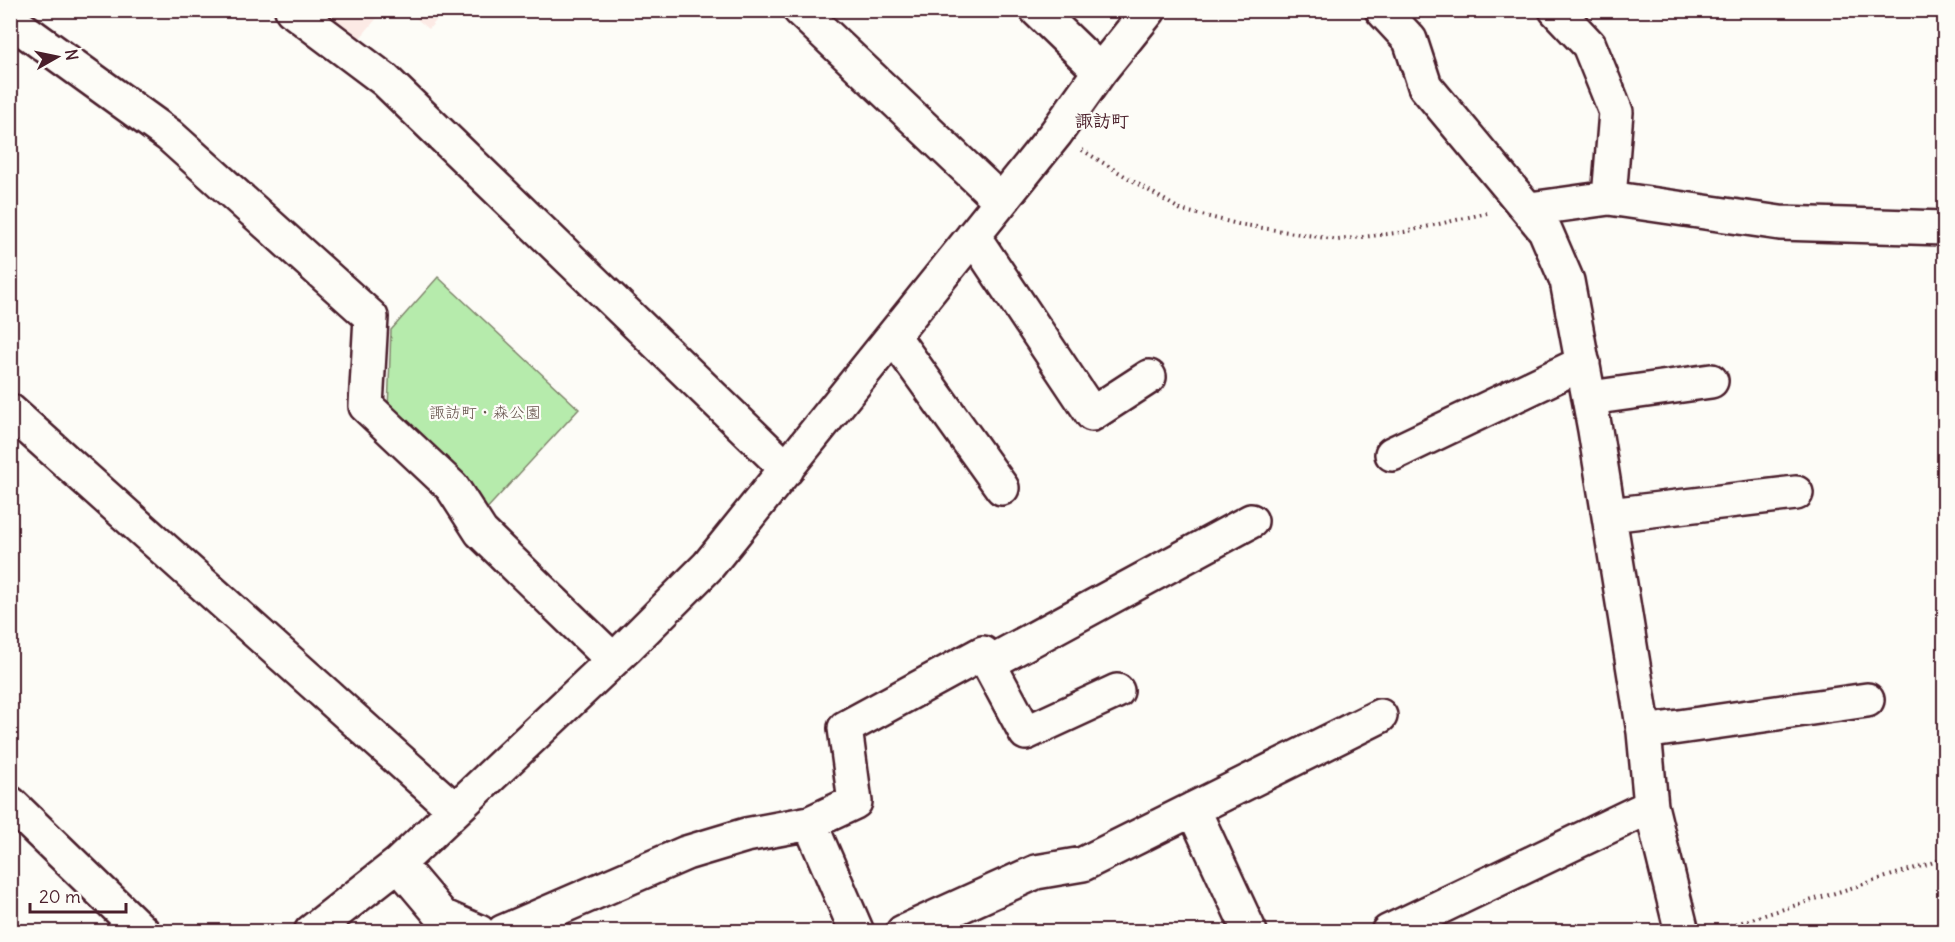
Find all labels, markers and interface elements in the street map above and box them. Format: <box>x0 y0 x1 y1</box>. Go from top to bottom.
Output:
north arrow <box>27 27 87 87</box>
text: N <box>61 48 83 62</box>
district label: 諏訪町 <box>1075 109 1129 132</box>
park label: 諏訪町・森公園 <box>429 402 541 422</box>
scale bar <box>30 876 126 914</box>
text: 20 m <box>39 885 81 908</box>

